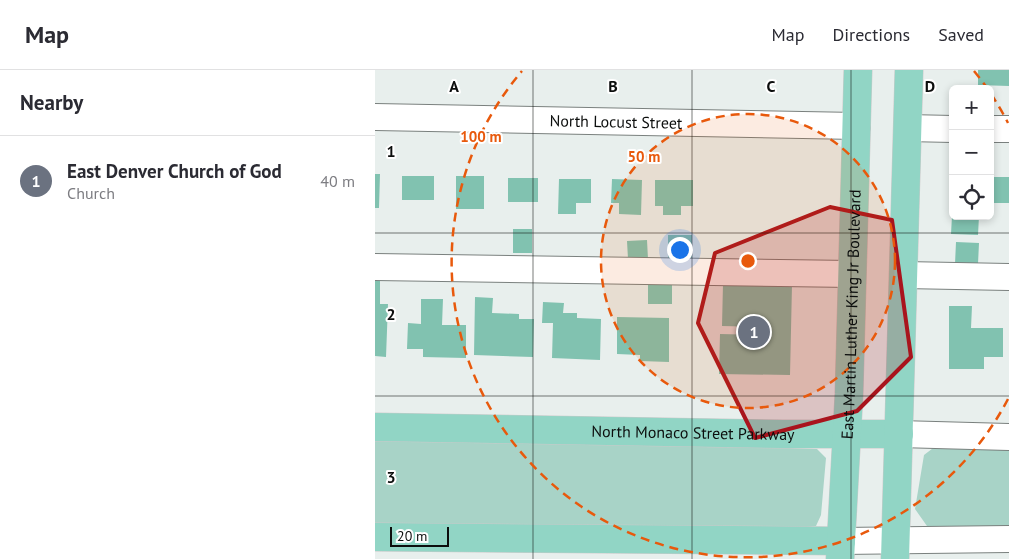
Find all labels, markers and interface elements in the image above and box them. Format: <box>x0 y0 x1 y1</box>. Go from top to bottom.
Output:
text: Map <box>25 19 69 50</box>
text: Map <box>772 23 804 46</box>
text: Directions <box>832 23 910 46</box>
text: Saved <box>938 23 984 46</box>
text: A <box>449 76 459 96</box>
text: B <box>608 76 618 96</box>
text: C <box>767 76 776 96</box>
text: D <box>925 76 935 96</box>
map controls <box>949 85 994 220</box>
button: + <box>949 85 994 130</box>
text: Nearby <box>20 89 83 116</box>
street label: North Locust Street <box>549 110 683 133</box>
text: 100 m <box>460 127 502 146</box>
button: − <box>949 130 994 175</box>
text: 1 <box>386 141 396 161</box>
text: 50 m <box>628 147 660 166</box>
text: East Denver Church of God <box>67 159 282 183</box>
text: 1 <box>31 171 41 191</box>
text: 40 m <box>320 171 355 191</box>
button: locate <box>949 175 994 220</box>
text: Church <box>67 183 115 203</box>
street label: East Martin Luther King Jr Boulevard <box>837 189 865 440</box>
your location <box>667 237 693 263</box>
centre of rings <box>739 252 757 270</box>
text: 2 <box>386 304 396 324</box>
pin: 1 <box>738 313 770 351</box>
street label: North Monaco Street Parkway <box>591 421 795 444</box>
text: 3 <box>386 467 396 487</box>
scale bar <box>390 524 449 547</box>
text: 20 m <box>397 527 427 545</box>

